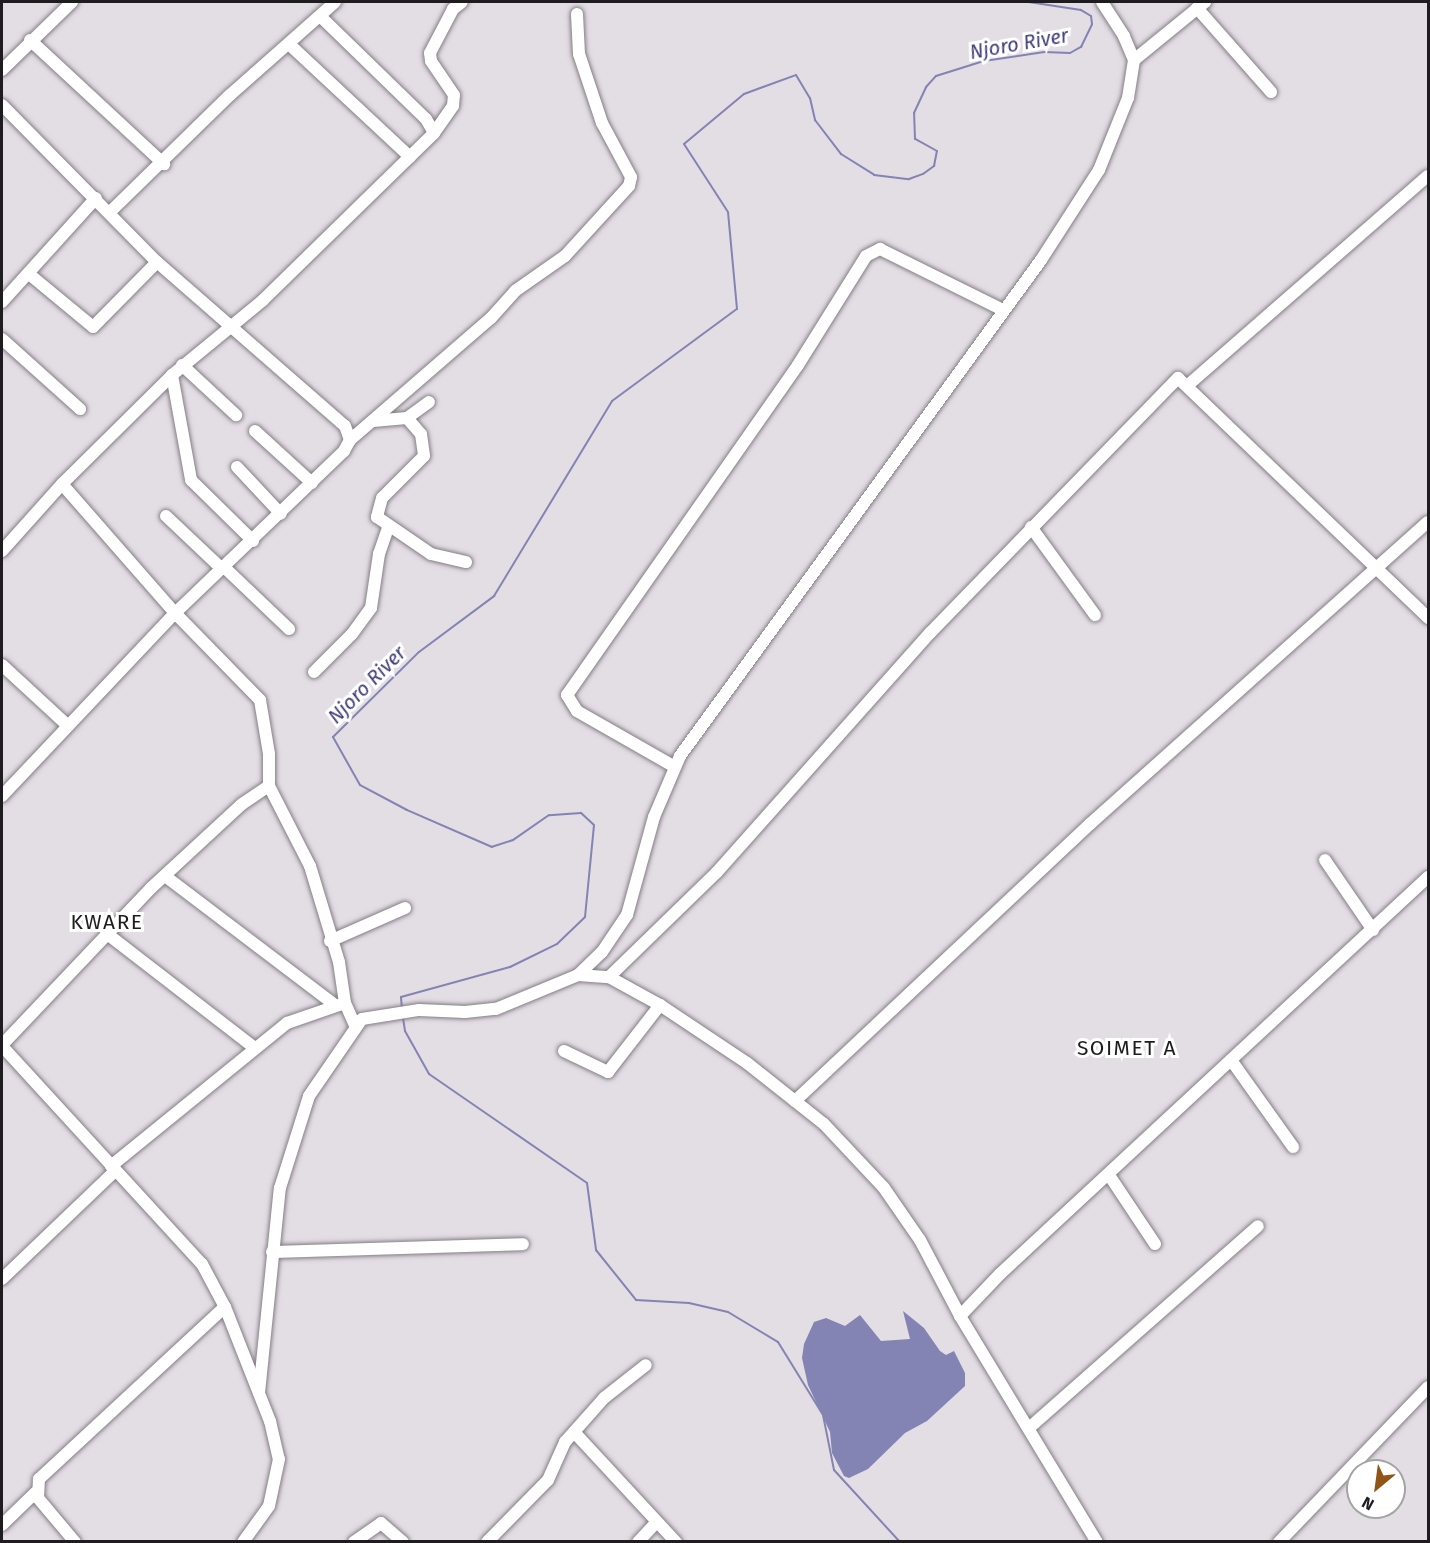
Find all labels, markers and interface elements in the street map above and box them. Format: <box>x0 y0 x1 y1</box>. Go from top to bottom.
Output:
water label: Njoro River <box>968 24 1070 64</box>
water label: Njoro River <box>323 641 411 729</box>
district label: KWARE <box>70 909 144 935</box>
district label: SOIMET A <box>1077 1035 1177 1061</box>
north arrow <box>1346 1459 1406 1519</box>
text: N <box>1359 1493 1377 1514</box>

